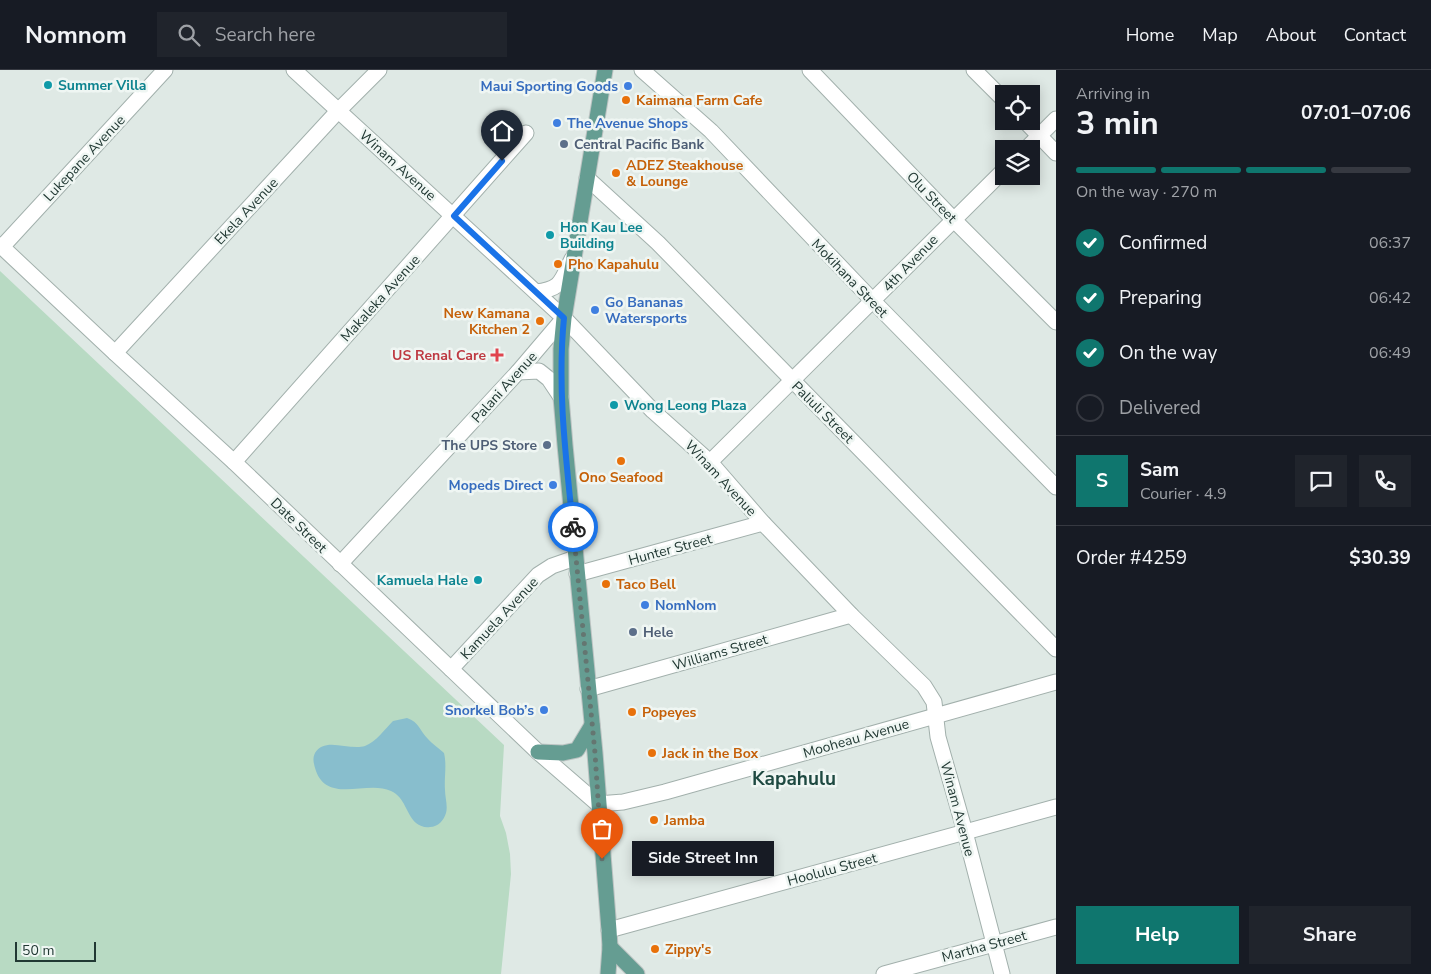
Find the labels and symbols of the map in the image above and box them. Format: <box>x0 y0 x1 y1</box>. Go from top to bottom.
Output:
place label: Summer Villa <box>58 76 147 95</box>
place label: Maui Sporting Goods <box>481 77 618 96</box>
marker: Summer Villa <box>42 79 54 91</box>
marker: Maui Sporting Goods <box>622 80 634 92</box>
place label: Kaimana Farm Cafe <box>636 91 763 110</box>
marker: Kaimana Farm Cafe <box>620 94 632 106</box>
pin <box>481 110 523 161</box>
street label: Lukepane Avenue <box>39 111 129 206</box>
place label: The Avenue Shops <box>567 114 688 133</box>
marker: The Avenue Shops <box>551 117 563 129</box>
street label: Winam Avenue <box>355 126 440 205</box>
place label: Central Pacific Bank <box>574 135 705 154</box>
marker: Central Pacific Bank <box>558 138 570 150</box>
place label: ADEZ Steakhouse & Lounge <box>626 156 744 191</box>
marker: ADEZ Steakhouse & Lounge <box>610 167 622 179</box>
street label: Olu Street <box>902 168 961 227</box>
street label: Ekela Avenue <box>210 174 282 249</box>
place label: Hon Kau Lee Building <box>560 218 643 253</box>
marker: Hon Kau Lee Building <box>544 229 556 241</box>
street label: 4th Avenue <box>878 231 942 296</box>
street label: Mokihana Street <box>807 235 892 322</box>
street label: Makaleka Avenue <box>336 251 425 346</box>
place label: Pho Kapahulu <box>568 255 659 274</box>
marker: Pho Kapahulu <box>552 258 564 270</box>
place label: Go Bananas Watersports <box>605 293 687 328</box>
place label: New Kamana Kitchen 2 <box>444 304 530 339</box>
marker: Go Bananas Watersports <box>589 304 601 316</box>
marker: New Kamana Kitchen 2 <box>534 315 546 327</box>
place label: US Renal Care <box>392 346 486 365</box>
street label: Palani Avenue <box>467 348 542 427</box>
marker: US Renal Care <box>490 348 504 362</box>
street label: Paliuli Street <box>788 377 858 448</box>
place label: Wong Leong Plaza <box>624 396 747 415</box>
marker: Wong Leong Plaza <box>608 399 620 411</box>
place label: The UPS Store <box>442 436 537 455</box>
street label: Winam Avenue <box>681 436 761 520</box>
marker: The UPS Store <box>541 439 553 451</box>
marker: Ono Seafood <box>615 455 627 467</box>
place label: Ono Seafood <box>579 468 663 487</box>
place label: Mopeds Direct <box>449 476 544 495</box>
marker: Mopeds Direct <box>547 479 559 491</box>
street label: Date Street <box>266 494 331 557</box>
courier <box>548 502 598 552</box>
street label: Hunter Street <box>626 529 714 570</box>
place label: Kamuela Hale <box>377 571 468 590</box>
street label: Kamuela Avenue <box>456 573 543 664</box>
marker: Kamuela Hale <box>472 574 484 586</box>
place label: Taco Bell <box>616 575 676 594</box>
marker: Taco Bell <box>600 578 612 590</box>
place label: NomNom <box>655 596 717 615</box>
marker: NomNom <box>639 599 651 611</box>
place label: Hele <box>643 623 674 642</box>
marker: Hele <box>627 626 639 638</box>
street label: Williams Street <box>670 630 770 675</box>
place label: Snorkel Bob’s <box>445 701 534 720</box>
place label: Popeyes <box>642 703 697 722</box>
marker: Snorkel Bob’s <box>538 704 550 716</box>
marker: Popeyes <box>626 706 638 718</box>
street label: Mooheau Avenue <box>801 714 911 763</box>
place label: Jack in the Box <box>661 744 759 763</box>
marker: Jack in the Box <box>646 747 658 759</box>
street label: Winam Avenue <box>936 760 979 859</box>
district label: Kapahulu <box>752 766 836 792</box>
pin <box>581 808 623 859</box>
place label: Jamba <box>663 811 705 830</box>
marker: Jamba <box>648 814 660 826</box>
callout: Side Street Inn <box>632 842 774 876</box>
street label: Hoolulu Street <box>785 848 879 891</box>
street label: Martha Street <box>940 926 1029 967</box>
scale bar <box>15 939 96 962</box>
place label: Zippy's <box>665 940 711 959</box>
marker: Zippy's <box>649 943 661 955</box>

